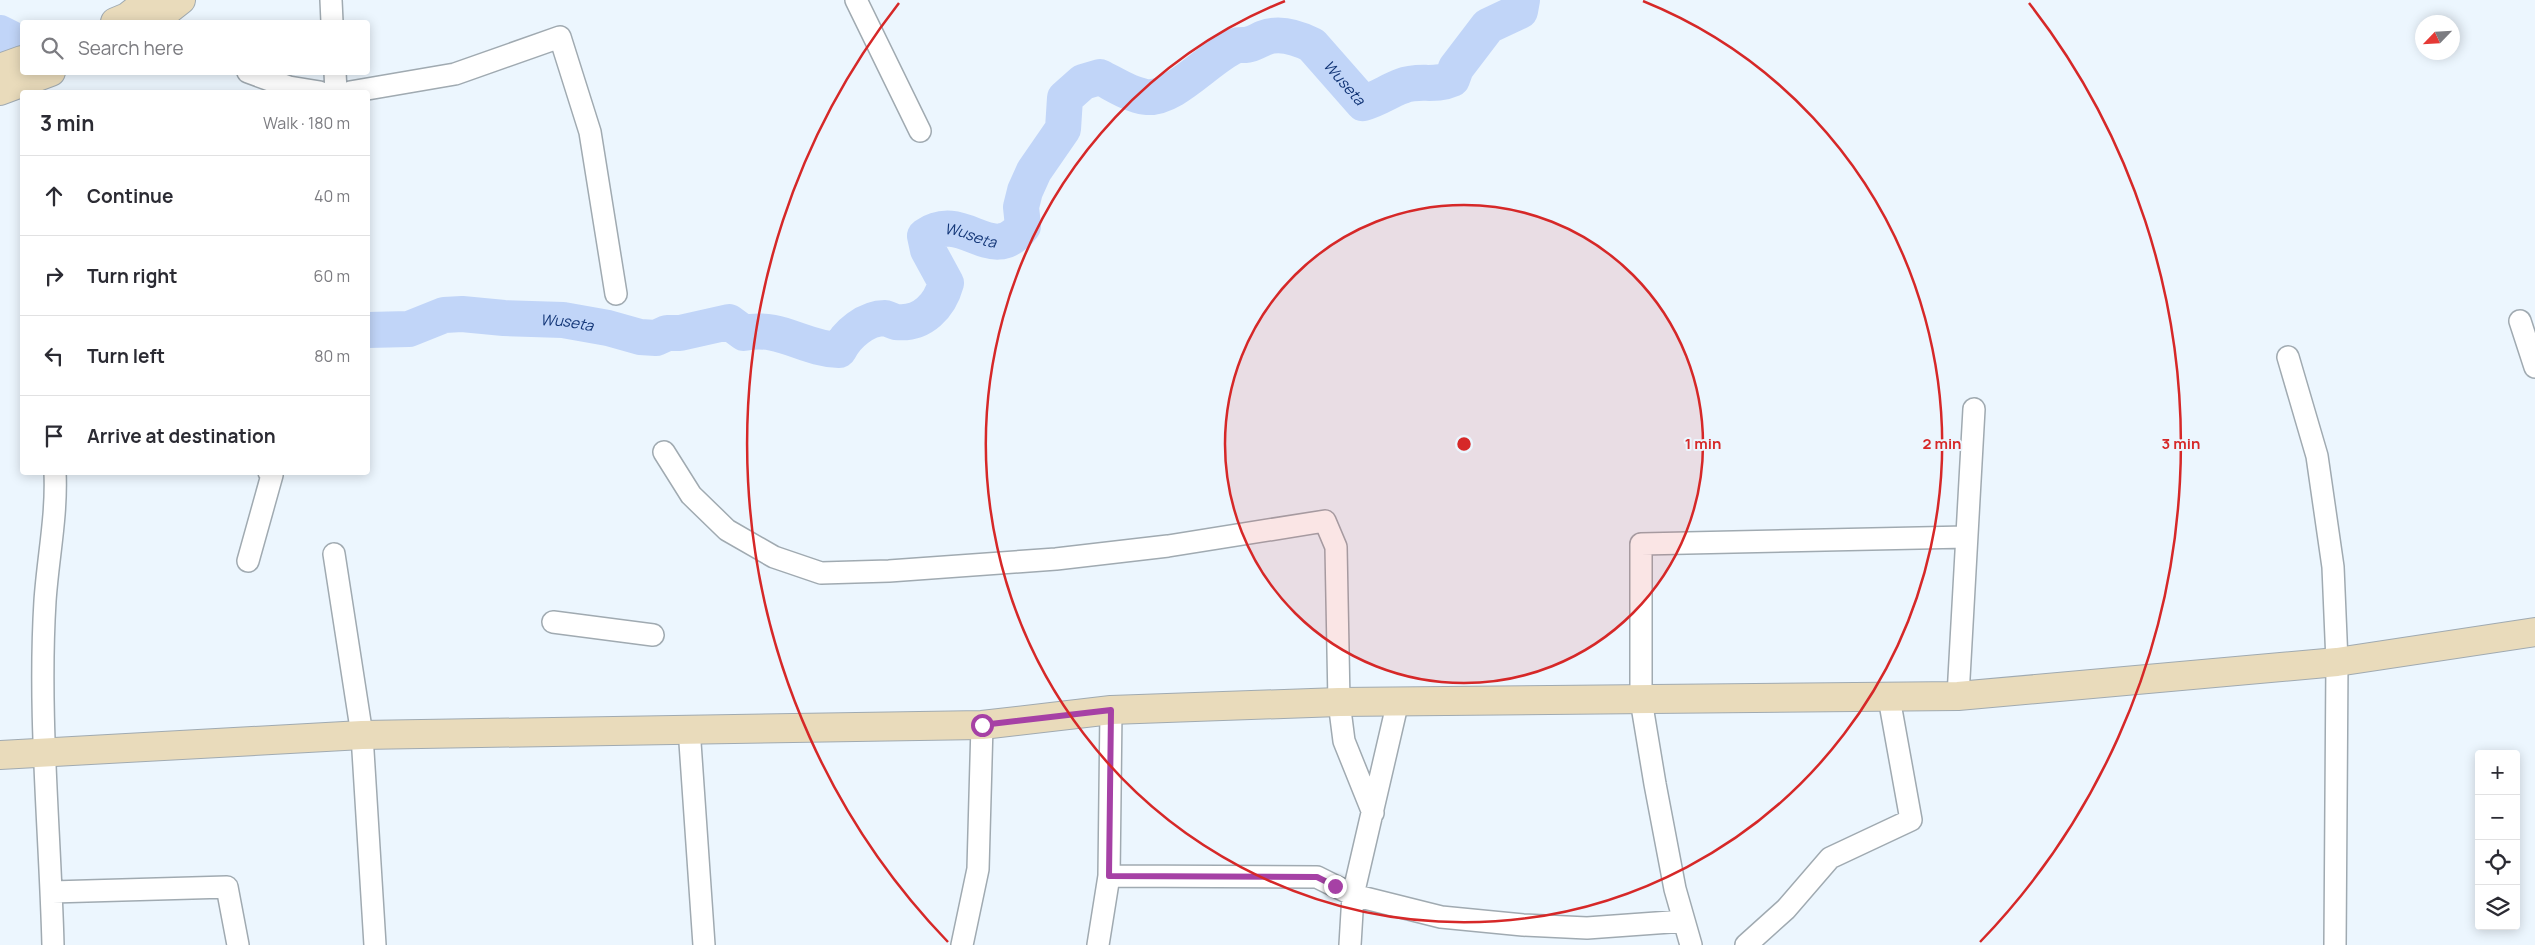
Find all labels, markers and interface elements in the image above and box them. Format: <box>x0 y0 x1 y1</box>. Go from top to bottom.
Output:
north arrow <box>2415 15 2460 60</box>
search box <box>20 20 370 75</box>
icon: search <box>38 34 66 62</box>
text: Search here <box>78 35 184 61</box>
water label: Wuseta <box>1319 55 1371 110</box>
text: 3 min <box>40 109 94 137</box>
text: Walk · 180 m <box>263 112 350 134</box>
icon: ahead <box>40 182 68 210</box>
text: Continue <box>87 183 173 209</box>
text: 40 m <box>314 185 350 207</box>
water label: Wuseta <box>944 218 999 252</box>
icon: right <box>40 262 68 290</box>
text: Turn right <box>87 263 177 289</box>
text: 60 m <box>314 265 350 287</box>
water label: Wuseta <box>540 309 596 336</box>
icon: left <box>40 342 68 370</box>
text: Turn left <box>87 343 165 369</box>
text: 80 m <box>314 345 350 367</box>
icon: arrive <box>40 422 68 450</box>
text: Arrive at destination <box>87 423 276 449</box>
text: 1 min <box>1685 433 1721 454</box>
text: 2 min <box>1922 433 1962 454</box>
text: 3 min <box>2162 433 2200 454</box>
centre of rings <box>1455 435 1473 453</box>
route start <box>971 714 994 737</box>
map controls <box>2475 750 2520 930</box>
button: + <box>2475 750 2520 795</box>
button: − <box>2475 795 2520 840</box>
button: locate <box>2475 840 2520 885</box>
route end <box>1324 875 1347 898</box>
button: layers <box>2475 885 2520 930</box>

